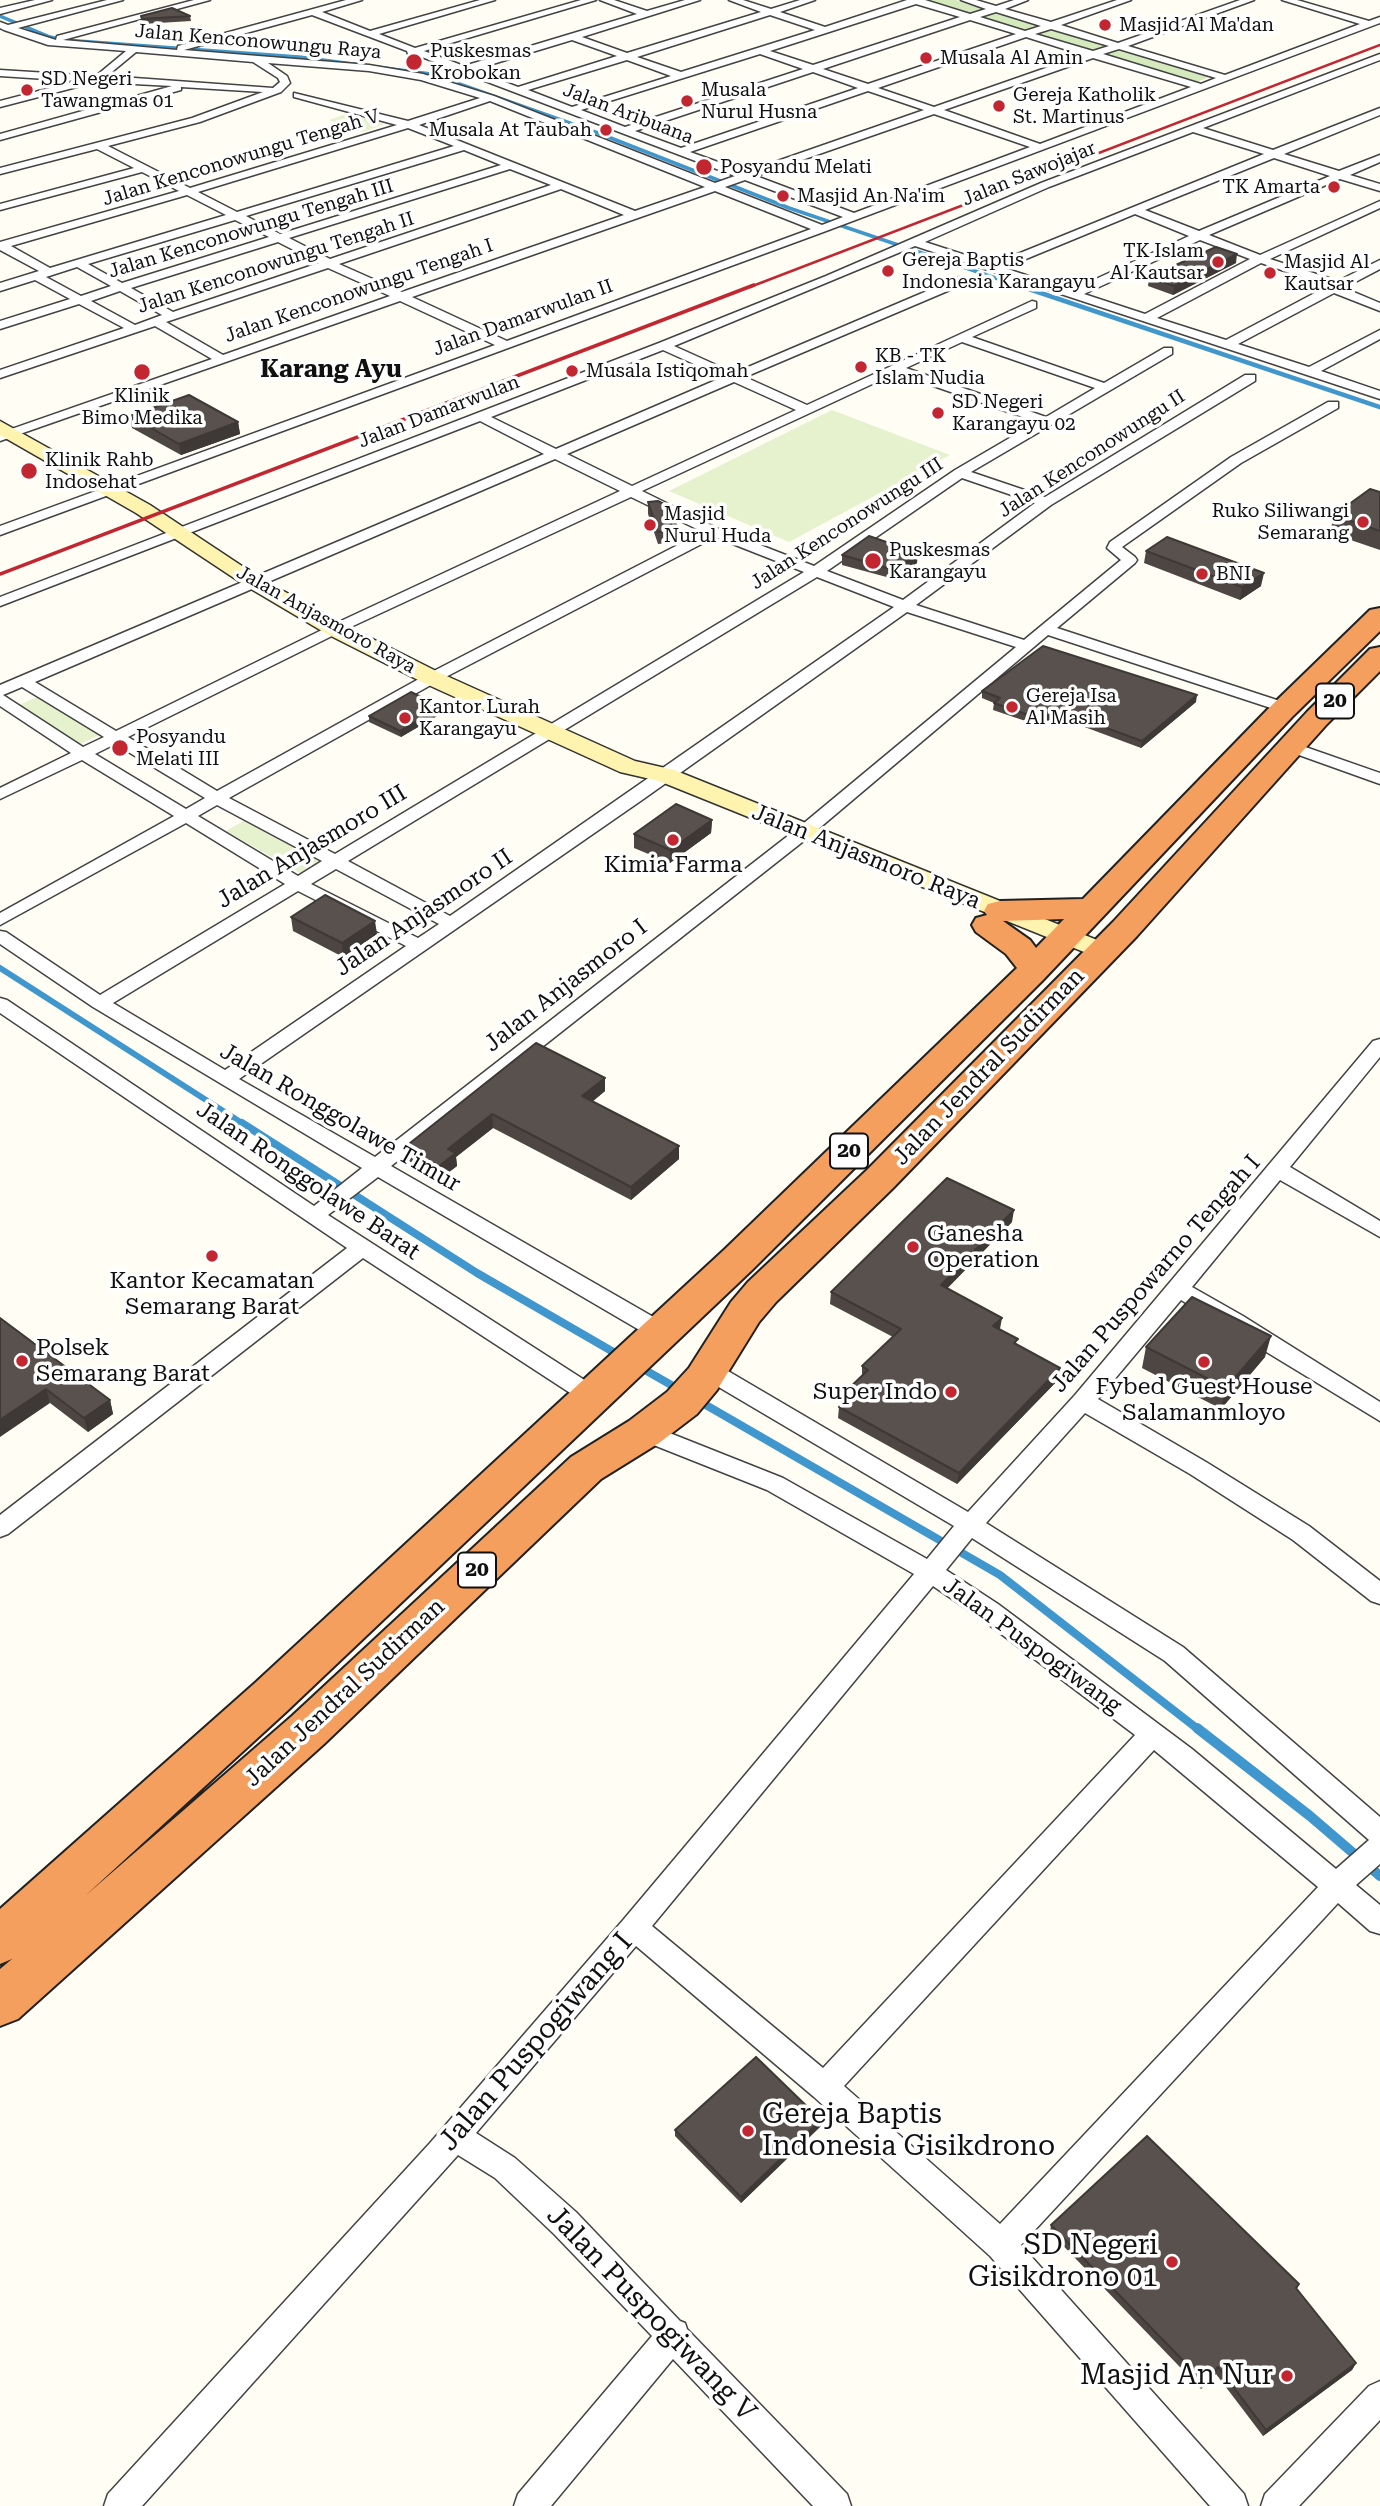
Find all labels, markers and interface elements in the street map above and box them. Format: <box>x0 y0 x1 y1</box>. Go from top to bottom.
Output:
place label: Masjid Al Ma'dan <box>1119 14 1274 36</box>
marker: Masjid Al Ma'dan <box>1097 17 1113 33</box>
street label: Jalan Kenconowungu Raya <box>134 20 382 64</box>
place label: Puskesmas Krobokan <box>430 40 531 84</box>
place label: Musala Al Amin <box>940 47 1083 69</box>
marker: Musala Al Amin <box>918 50 934 66</box>
marker: Puskesmas Krobokan <box>404 52 424 72</box>
place label: SD Negeri Tawangmas 01 <box>41 68 174 112</box>
street label: Jalan Aribuana <box>560 79 696 149</box>
place label: Musala Nurul Husna <box>701 79 817 123</box>
marker: SD Negeri Tawangmas 01 <box>19 82 35 98</box>
place label: Gereja Katholik St. Martinus <box>1013 84 1156 128</box>
marker: Musala Nurul Husna <box>679 93 695 109</box>
marker: Gereja Katholik St. Martinus <box>991 98 1007 114</box>
street label: Jalan Kenconowungu Tengah V <box>100 105 382 211</box>
place label: Musala At Taubah <box>429 119 592 141</box>
marker: Musala At Taubah <box>598 122 614 138</box>
street label: Jalan Sawojajar <box>959 137 1099 211</box>
place label: Posyandu Melati <box>720 156 872 178</box>
marker: Posyandu Melati <box>694 157 714 177</box>
street label: Jalan Kenconowungu Tengah III <box>106 175 396 283</box>
place label: TK Amarta <box>1222 176 1320 198</box>
marker: TK Amarta <box>1326 179 1342 195</box>
place label: Masjid An Na'im <box>797 185 945 207</box>
marker: Masjid An Na'im <box>775 188 791 204</box>
street label: Jalan Kenconowungu Tengah II <box>135 207 417 319</box>
street label: Jalan Kenconowungu Tengah I <box>222 234 496 348</box>
place label: TK Islam Al Kautsar <box>1110 240 1204 284</box>
place label: Gereja Baptis Indonesia Karangayu <box>902 249 1096 293</box>
place label: Masjid Al Kautsar <box>1284 251 1369 295</box>
marker: TK Islam Al Kautsar <box>1210 254 1226 270</box>
marker: Gereja Baptis Indonesia Karangayu <box>880 263 896 279</box>
marker: Masjid Al Kautsar <box>1262 265 1278 281</box>
street label: Jalan Damarwulan II <box>430 275 616 361</box>
place label: KB - TK Islam Nudia <box>875 345 985 389</box>
district label: Karang Ayu <box>260 356 402 384</box>
marker: KB - TK Islam Nudia <box>853 359 869 375</box>
place label: Musala Istiqomah <box>586 360 749 382</box>
marker: Klinik Bimo Medika <box>132 362 152 382</box>
marker: Musala Istiqomah <box>564 363 580 379</box>
street label: Jalan Damarwulan <box>355 371 523 453</box>
place label: Klinik Bimo Medika <box>82 385 202 429</box>
street label: Jalan Kenconowungu II <box>995 385 1189 523</box>
place label: SD Negeri Karangayu 02 <box>952 391 1076 435</box>
marker: SD Negeri Karangayu 02 <box>930 405 946 421</box>
place label: Klinik Rahb Indosehat <box>45 449 153 493</box>
street label: Jalan Kenconowungu III <box>747 453 947 595</box>
marker: Klinik Rahb Indosehat <box>19 461 39 481</box>
place label: Ruko Siliwangi Semarang <box>1212 500 1349 544</box>
place label: Masjid Nurul Huda <box>664 503 771 547</box>
marker: Ruko Siliwangi Semarang <box>1355 514 1371 530</box>
marker: Masjid Nurul Huda <box>642 517 658 533</box>
place label: Puskesmas Karangayu <box>889 539 990 583</box>
marker: Puskesmas Karangayu <box>863 551 883 571</box>
street label: Jalan Anjasmoro Raya <box>232 561 420 679</box>
place label: BNI <box>1216 563 1251 585</box>
marker: BNI <box>1194 566 1210 582</box>
road number: 20 <box>1316 684 1354 718</box>
place label: Gereja Isa Al Masih <box>1026 685 1117 729</box>
place label: Kantor Lurah Karangayu <box>419 696 540 740</box>
marker: Gereja Isa Al Masih <box>1004 699 1020 715</box>
marker: Kantor Lurah Karangayu <box>397 710 413 726</box>
place label: Posyandu Melati III <box>136 726 226 770</box>
marker: Posyandu Melati III <box>110 738 130 758</box>
street label: Jalan Anjasmoro III <box>212 779 412 915</box>
street label: Jalan Anjasmoro Raya <box>748 799 984 915</box>
marker: Kimia Farma <box>665 832 681 848</box>
street label: Jalan Anjasmoro II <box>330 843 518 983</box>
place label: Kimia Farma <box>604 851 742 879</box>
street label: Jalan Anjasmoro I <box>479 914 653 1058</box>
street label: Jalan Jendral Sudirman <box>888 963 1090 1171</box>
street label: Jalan Ronggolawe Timur <box>215 1038 465 1198</box>
street label: Jalan Ronggolawe Barat <box>191 1096 425 1266</box>
road number: 20 <box>830 1134 868 1168</box>
street label: Jalan Puspowarno Tengah I <box>1045 1150 1267 1398</box>
place label: Ganesha Operation <box>927 1220 1039 1274</box>
marker: Ganesha Operation <box>905 1239 921 1255</box>
marker: Kantor Kecamatan Semarang Barat <box>204 1248 220 1264</box>
place label: Kantor Kecamatan Semarang Barat <box>110 1267 314 1321</box>
place label: Polsek Semarang Barat <box>36 1334 210 1388</box>
marker: Polsek Semarang Barat <box>14 1353 30 1369</box>
marker: Fybed Guest House Salamanmloyo <box>1196 1354 1212 1370</box>
place label: Fybed Guest House Salamanmloyo <box>1095 1373 1313 1427</box>
place label: Super Indo <box>813 1378 937 1406</box>
marker: Super Indo <box>943 1384 959 1400</box>
road number: 20 <box>458 1552 496 1588</box>
street label: Jalan Puspogiwang <box>937 1572 1127 1720</box>
street label: Jalan Jendral Sudirman <box>239 1593 451 1793</box>
street label: Jalan Puspogiwang I <box>432 1926 640 2158</box>
place label: Gereja Baptis Indonesia Gisikdrono <box>762 2098 1055 2164</box>
marker: Gereja Baptis Indonesia Gisikdrono <box>740 2123 756 2139</box>
street label: Jalan Puspogiwang V <box>539 2199 763 2429</box>
place label: SD Negeri Gisikdrono 01 <box>968 2229 1158 2295</box>
marker: SD Negeri Gisikdrono 01 <box>1164 2254 1180 2270</box>
place label: Masjid An Nur <box>1080 2359 1273 2393</box>
marker: Masjid An Nur <box>1279 2368 1295 2384</box>

